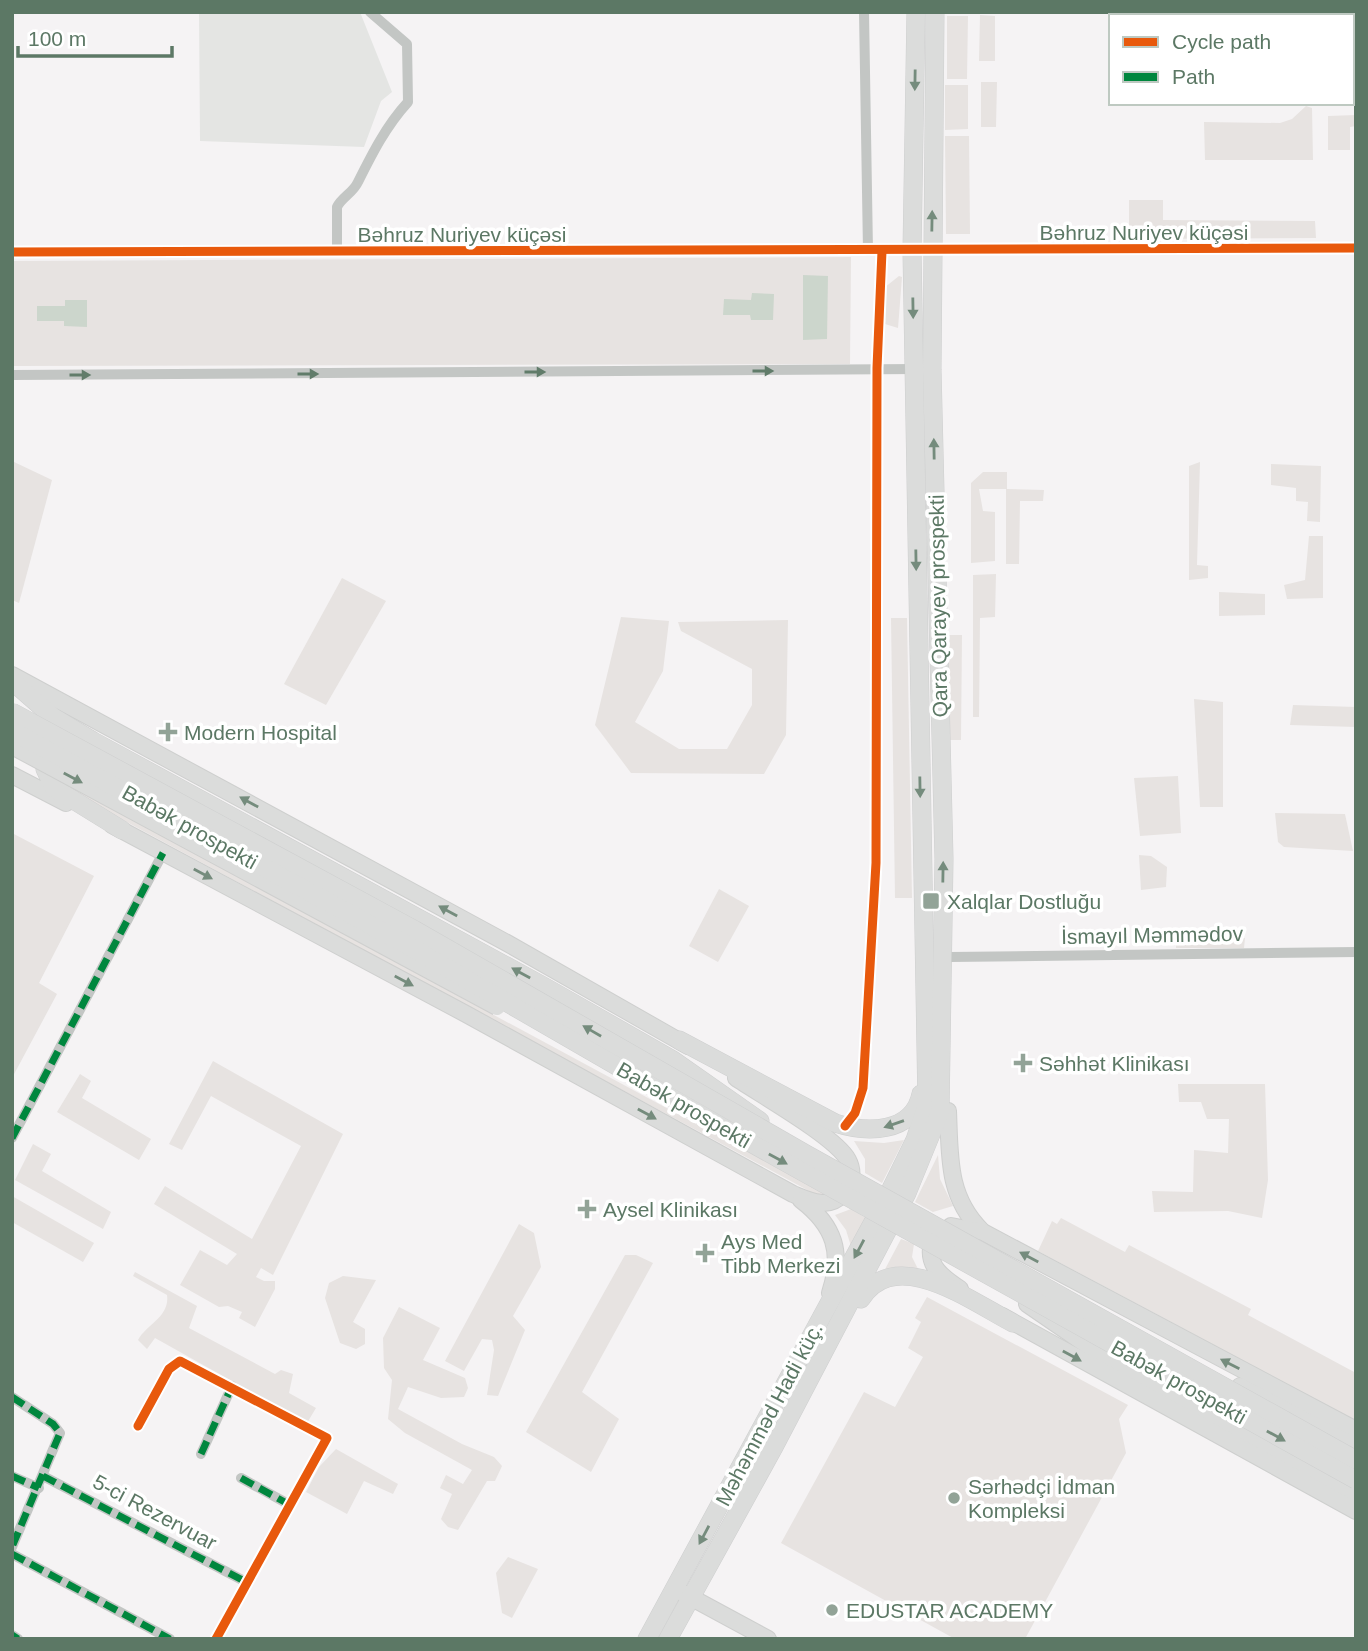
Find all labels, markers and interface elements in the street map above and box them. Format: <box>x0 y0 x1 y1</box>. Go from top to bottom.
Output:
scale bar <box>18 14 172 58</box>
legend <box>1109 14 1354 105</box>
text: 100 m <box>28 27 86 50</box>
text: Cycle path <box>1172 30 1271 53</box>
text: Path <box>1172 65 1215 88</box>
one-way arrow <box>909 70 920 92</box>
one-way arrow <box>926 210 938 232</box>
street label: Bəhruz Nuriyev küçəsi <box>1040 221 1248 244</box>
street label: Bəhruz Nuriyev küçəsi <box>358 223 566 246</box>
one-way arrow <box>907 297 919 319</box>
one-way arrow <box>752 365 774 376</box>
one-way arrow <box>525 366 547 378</box>
one-way arrow <box>297 368 319 380</box>
one-way arrow <box>70 369 92 381</box>
one-way arrow <box>928 437 940 459</box>
street label: Qara Qarayev prospekti <box>925 494 951 718</box>
one-way arrow <box>911 549 922 571</box>
place label: Modern Hospital <box>184 721 337 744</box>
marker: Modern Hospital <box>158 722 178 742</box>
one-way arrow <box>63 772 83 784</box>
one-way arrow <box>914 777 926 799</box>
street label: Babək prospekti <box>119 780 261 874</box>
one-way arrow <box>239 796 258 808</box>
one-way arrow <box>938 861 949 883</box>
one-way arrow <box>194 868 213 880</box>
place label: Xalqlar Dostluğu <box>947 890 1101 913</box>
marker: Xalqlar Dostluğu <box>921 891 941 911</box>
one-way arrow <box>439 905 458 917</box>
street label: İsmayıl Məmmədov <box>1061 922 1244 948</box>
one-way arrow <box>511 968 531 979</box>
one-way arrow <box>394 975 414 987</box>
one-way arrow <box>582 1025 601 1037</box>
place label: Səhhət Klinikası <box>1039 1052 1190 1075</box>
marker: Səhhət Klinikası <box>1013 1053 1033 1073</box>
street label: Babək prospekti <box>613 1057 755 1153</box>
one-way arrow <box>637 1108 656 1120</box>
one-way arrow <box>883 1119 904 1130</box>
one-way arrow <box>768 1153 787 1165</box>
place label: Aysel Klinikası <box>603 1198 738 1221</box>
marker: Aysel Klinikası <box>577 1199 597 1219</box>
place label: Ays Med Tibb Merkezi <box>721 1230 840 1277</box>
one-way arrow <box>853 1239 864 1259</box>
marker: Ays Med Tibb Merkezi <box>695 1243 715 1263</box>
one-way arrow <box>1020 1251 1039 1263</box>
street label: Məhəmməd Hadi küç. <box>711 1318 827 1510</box>
street label: Babək prospekti <box>1108 1335 1250 1429</box>
one-way arrow <box>1062 1350 1082 1362</box>
one-way arrow <box>1220 1358 1240 1370</box>
one-way arrow <box>1266 1430 1286 1442</box>
street label: 5-ci Rezervuar <box>89 1470 221 1554</box>
place label: Sərhədçi İdman Kompleksi <box>968 1475 1115 1522</box>
marker: Sərhədçi İdman Kompleksi <box>946 1490 962 1506</box>
one-way arrow <box>698 1525 709 1545</box>
place label: EDUSTAR ACADEMY <box>846 1599 1053 1622</box>
marker: EDUSTAR ACADEMY <box>824 1602 840 1618</box>

